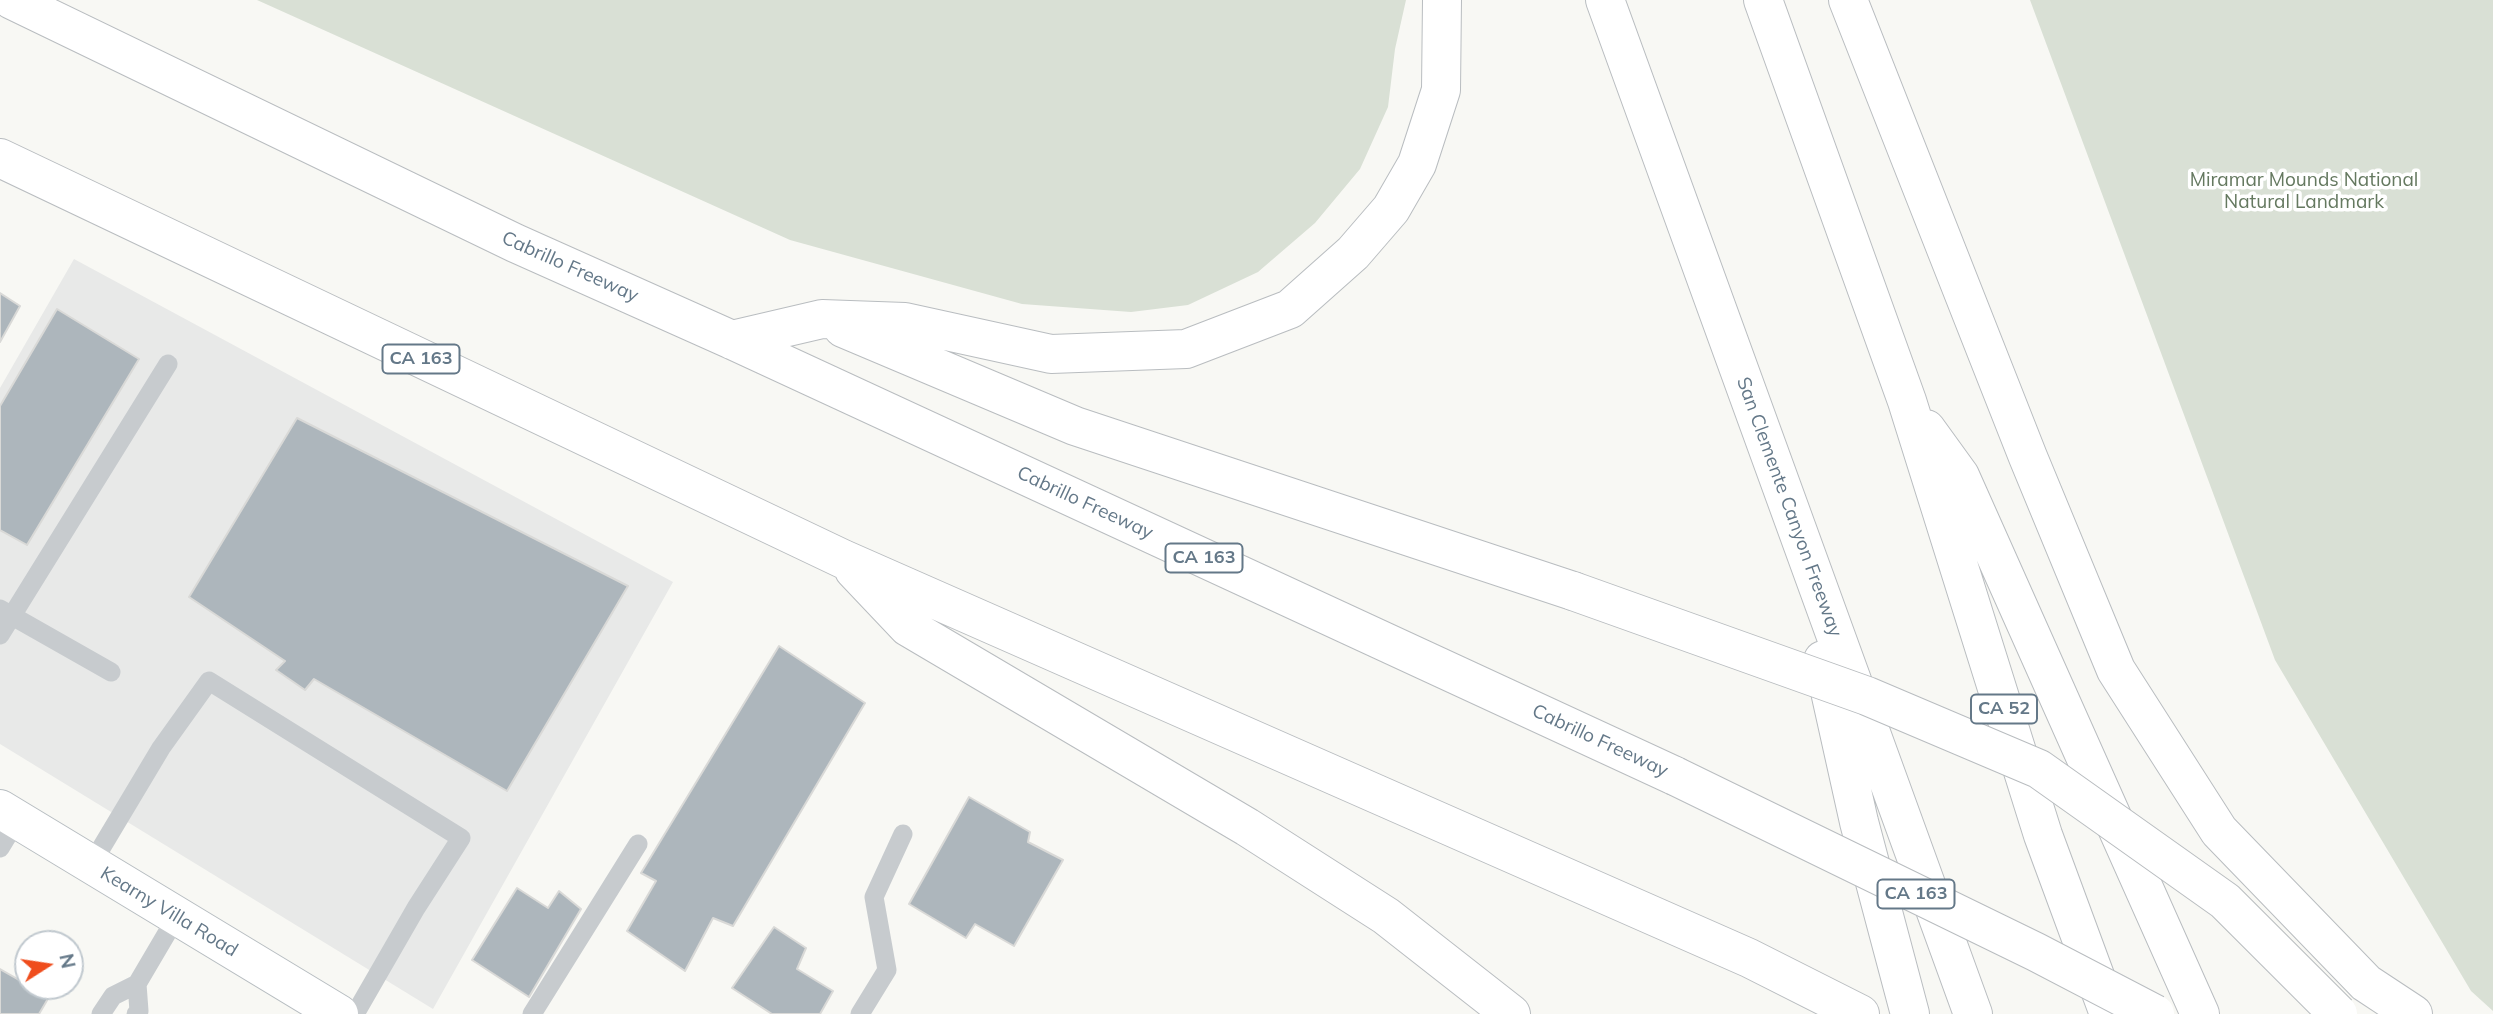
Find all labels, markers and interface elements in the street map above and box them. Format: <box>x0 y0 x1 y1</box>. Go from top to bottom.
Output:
park label: Miramar Mounds National Natural Landmark <box>2190 169 2418 213</box>
street label: Cabrillo Freeway <box>498 227 642 307</box>
road number: CA 163 <box>382 344 460 374</box>
street label: San Clemente Canyon Freeway <box>1731 374 1847 640</box>
street label: Cabrillo Freeway <box>1013 462 1157 544</box>
road number: CA 163 <box>1166 544 1242 572</box>
road number: CA 52 <box>1971 694 2037 724</box>
street label: Cabrillo Freeway <box>1528 700 1672 782</box>
street label: Kearny Villa Road <box>96 862 242 962</box>
road number: CA 163 <box>1878 880 1954 908</box>
north arrow <box>14 930 84 1000</box>
text: N <box>54 952 81 971</box>

